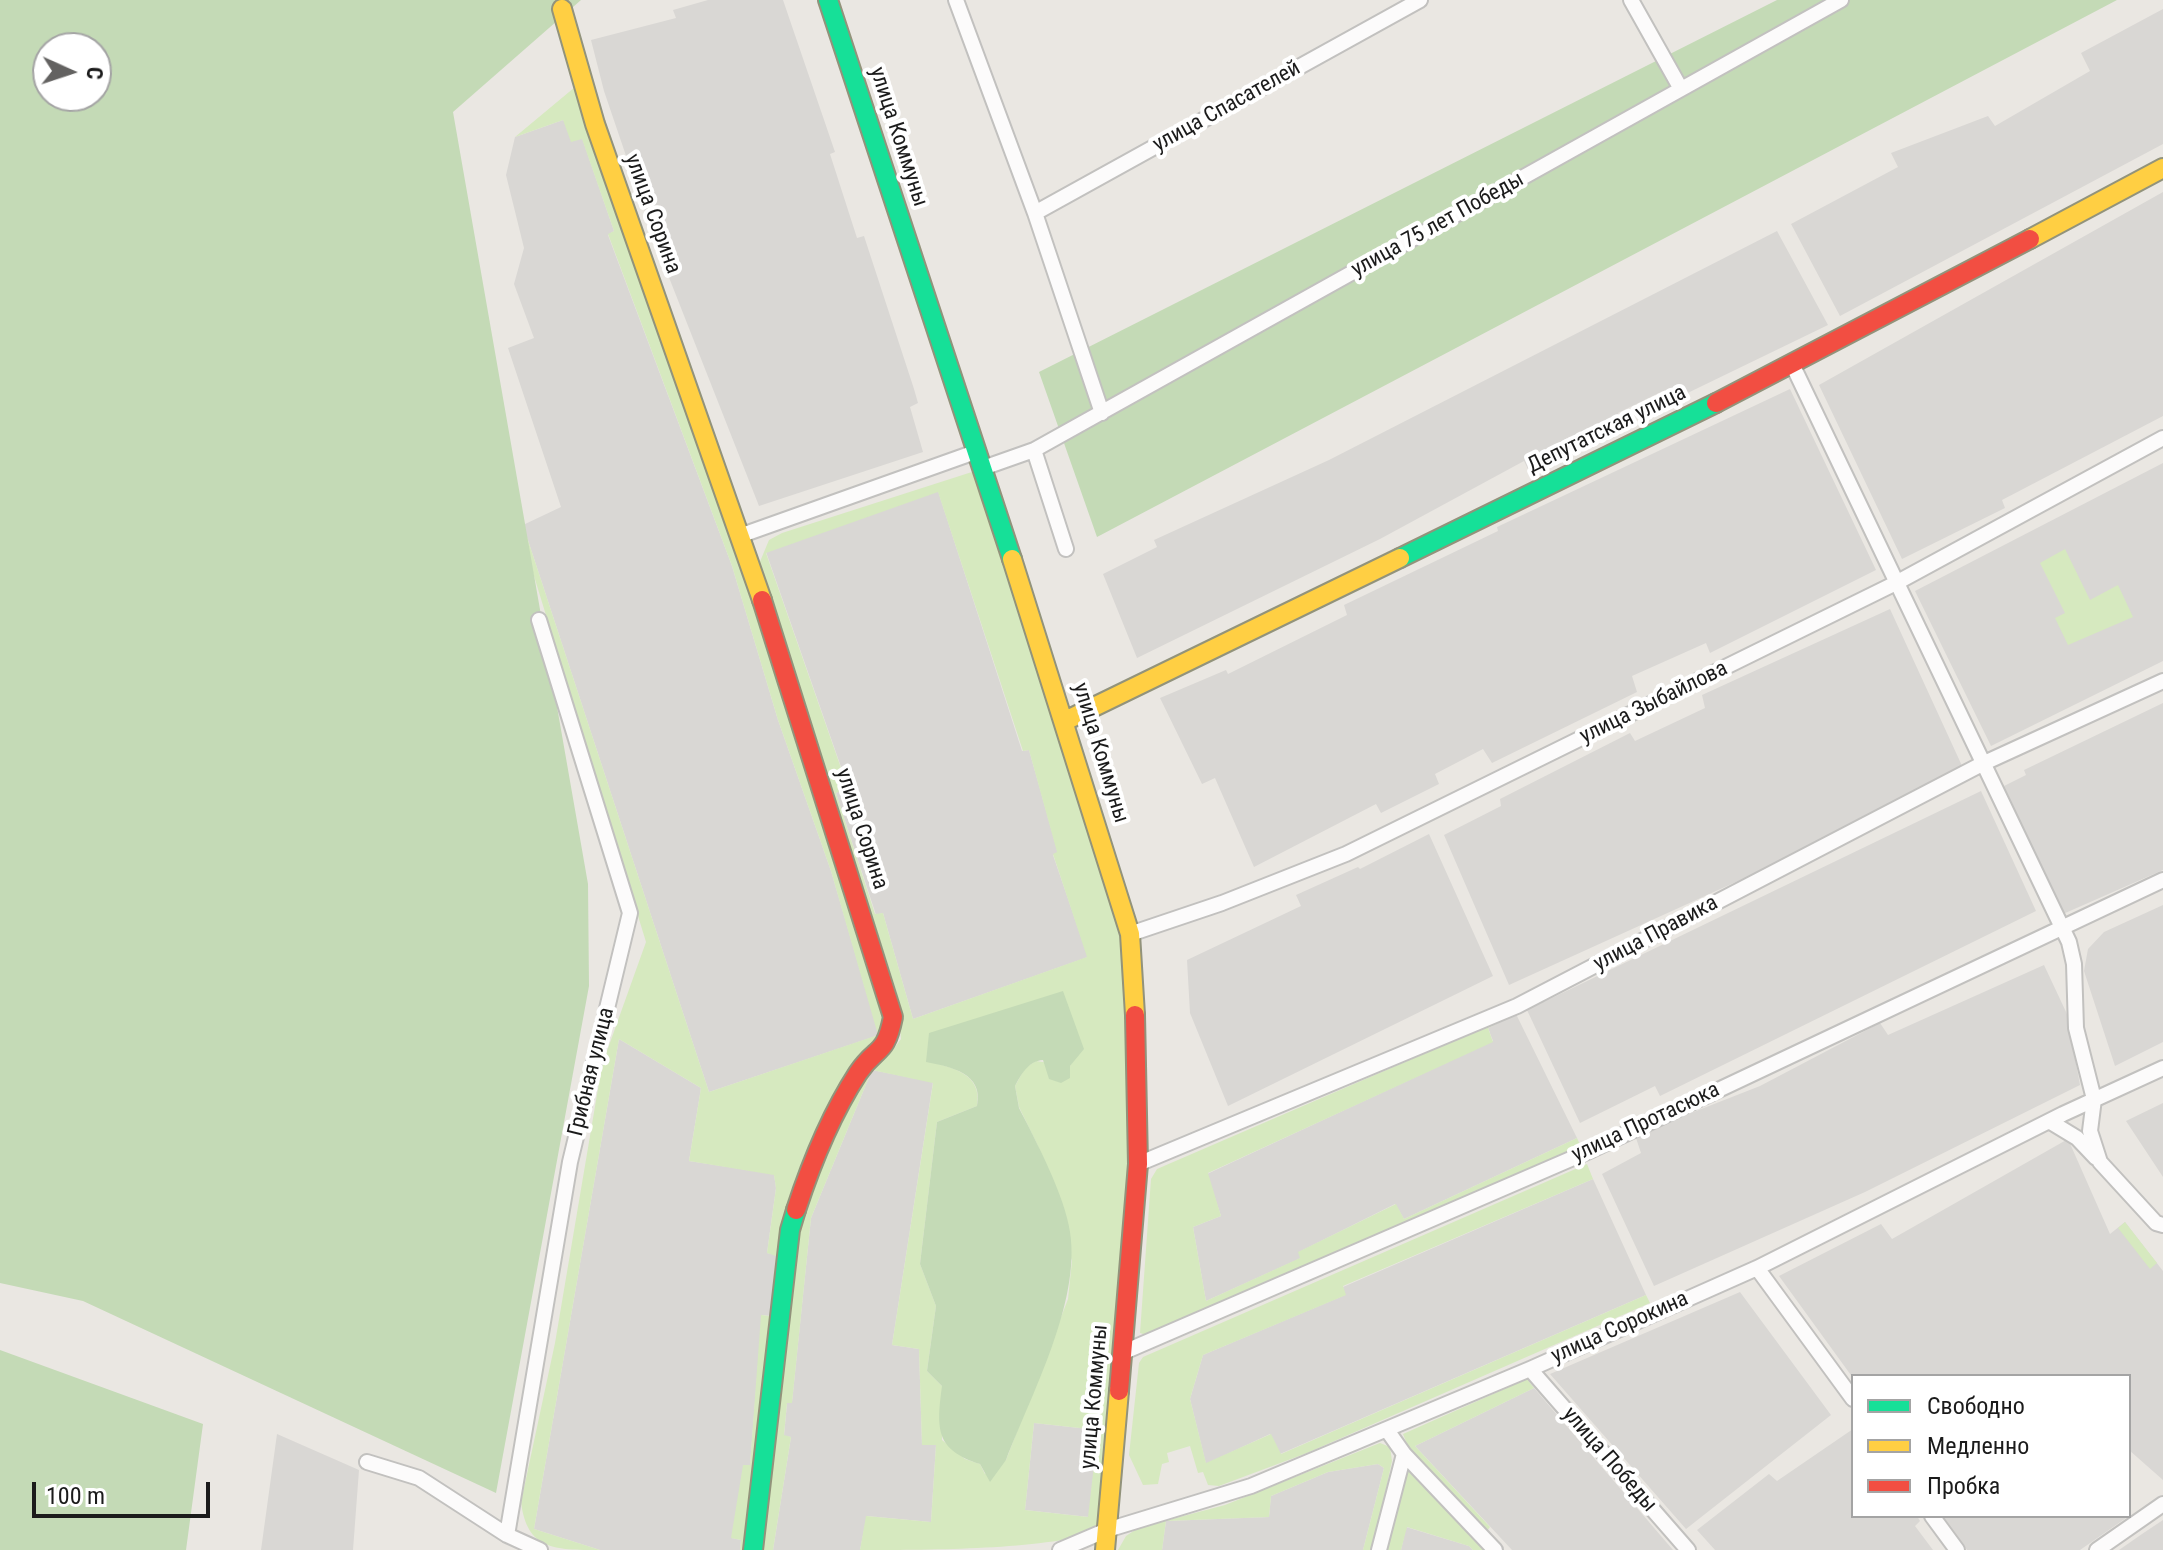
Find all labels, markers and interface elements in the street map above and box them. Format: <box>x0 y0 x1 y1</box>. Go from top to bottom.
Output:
north arrow <box>32 32 112 112</box>
street label: улица Спасателей <box>1149 56 1305 158</box>
street label: улица Коммуны <box>863 64 933 210</box>
text: С <box>82 66 107 80</box>
street label: улица Сорина <box>618 150 686 278</box>
street label: улица 75 лет Победы <box>1347 167 1529 283</box>
street label: Депутатская улица <box>1523 380 1691 480</box>
street label: улица Зыбайлова <box>1576 656 1732 750</box>
street label: улица Коммуны <box>1066 680 1134 826</box>
street label: улица Сорина <box>829 765 893 893</box>
street label: улица Правика <box>1589 890 1723 978</box>
street label: Грибная улица <box>563 1005 621 1139</box>
street label: улица Протасюка <box>1568 1077 1724 1169</box>
street label: улица Сорокина <box>1547 1286 1693 1370</box>
street label: улица Коммуны <box>1076 1324 1114 1470</box>
legend <box>1851 1374 2131 1518</box>
text: Свободно <box>1927 1392 2025 1420</box>
street label: улица Победы <box>1556 1402 1662 1518</box>
text: Медленно <box>1927 1432 2029 1460</box>
scale bar <box>36 1466 214 1516</box>
text: Пробка <box>1927 1472 2000 1500</box>
text: 100 m <box>46 1482 105 1510</box>

